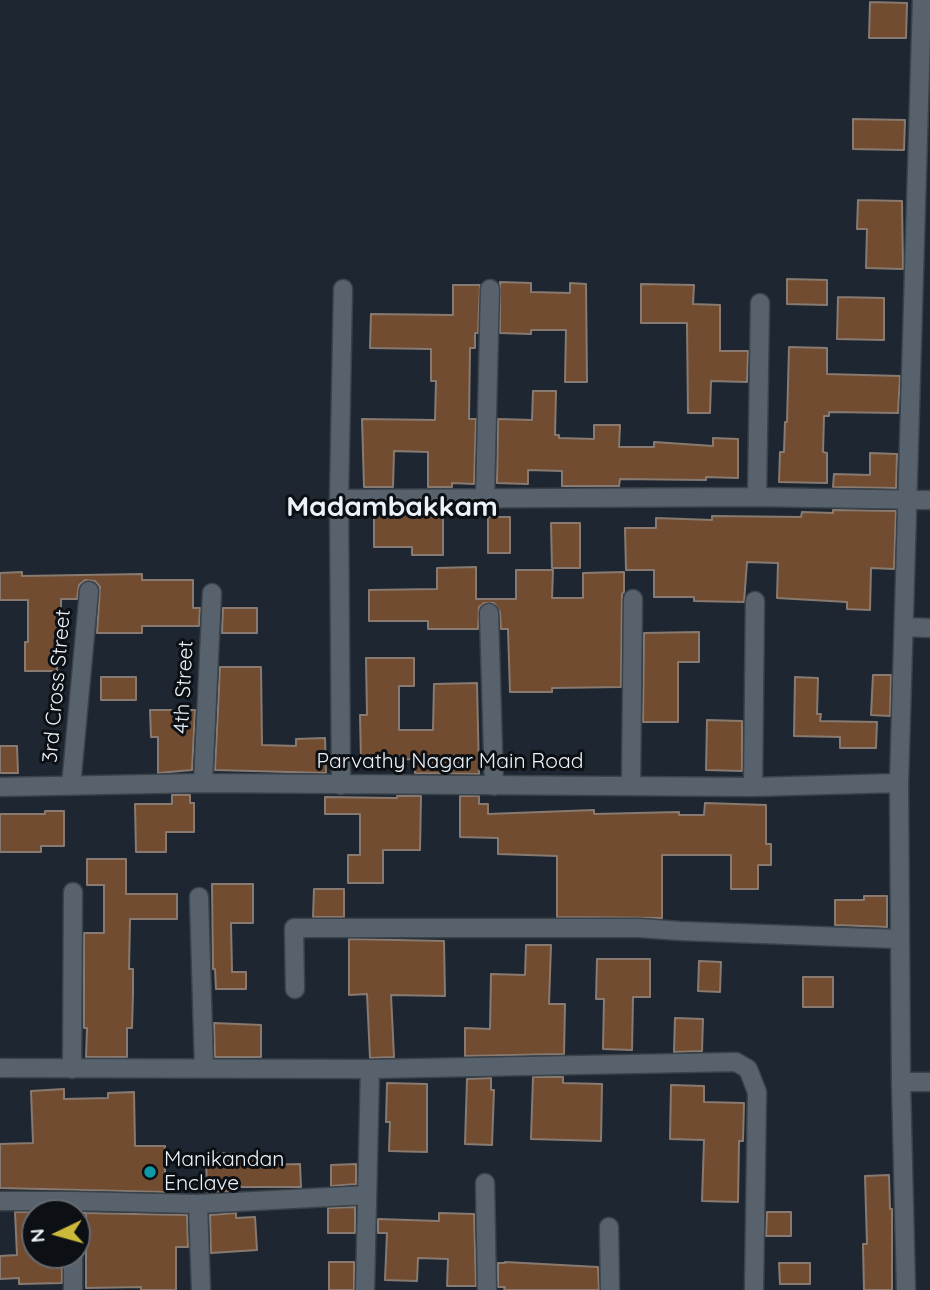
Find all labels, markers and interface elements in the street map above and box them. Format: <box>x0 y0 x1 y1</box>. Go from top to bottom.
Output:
district label: Madambakkam <box>286 491 498 525</box>
street label: 3rd Cross Street <box>38 608 76 764</box>
street label: 4th Street <box>169 640 199 734</box>
street label: Parvathy Nagar Main Road <box>317 749 583 775</box>
place label: Manikandan Enclave <box>164 1147 284 1197</box>
marker: Manikandan Enclave <box>142 1164 158 1180</box>
north arrow <box>21 1199 91 1269</box>
text: N <box>25 1228 50 1244</box>

